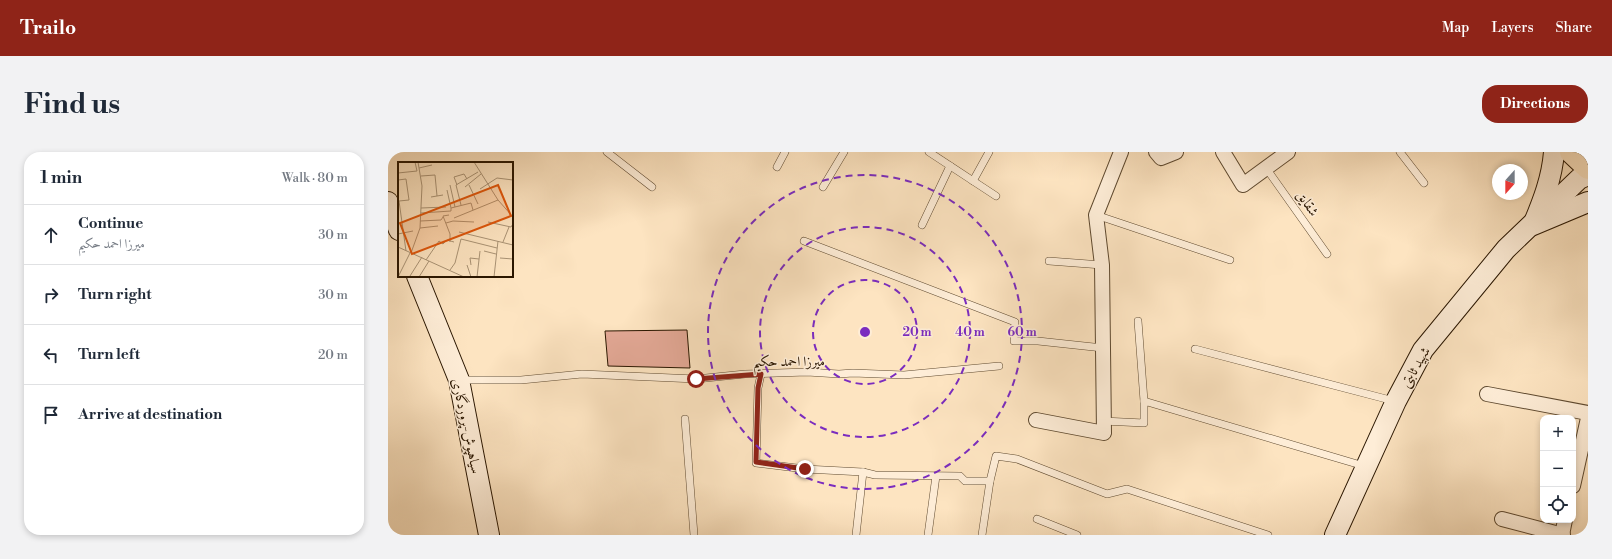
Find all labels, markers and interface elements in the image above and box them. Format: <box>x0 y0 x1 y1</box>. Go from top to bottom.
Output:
text: Trailo <box>20 16 76 40</box>
text: Map <box>1442 19 1469 37</box>
text: Layers <box>1491 19 1534 37</box>
text: Share <box>1556 19 1592 37</box>
button: Directions <box>1482 85 1588 123</box>
text: Find us <box>24 87 120 122</box>
inset map <box>398 162 513 277</box>
north arrow <box>1492 164 1528 200</box>
text: 1 min <box>40 167 82 189</box>
text: Walk · 80 m <box>282 170 348 186</box>
street label: شقایق <box>1292 187 1322 220</box>
text: Continue <box>78 214 143 233</box>
icon: ahead <box>40 224 62 246</box>
text: 30 m <box>318 227 348 243</box>
text: میرزا احمد حکیم <box>78 236 145 252</box>
icon: right <box>40 284 62 306</box>
text: Turn right <box>78 285 152 304</box>
text: 30 m <box>318 287 348 303</box>
centre of rings <box>858 325 872 339</box>
text: 20 m <box>902 325 932 340</box>
text: 40 m <box>955 325 985 340</box>
text: 60 m <box>1007 325 1037 340</box>
icon: left <box>40 344 62 366</box>
street label: شهید ثابتی <box>1397 344 1435 391</box>
text: Turn left <box>78 345 140 364</box>
text: 20 m <box>318 347 348 363</box>
street label: میرزا احمد حکیم <box>753 353 825 375</box>
route start <box>687 370 705 388</box>
street label: سیاهپوش-پروردگاری <box>447 377 485 476</box>
icon: arrive <box>40 404 62 426</box>
text: Arrive at destination <box>78 405 222 424</box>
map controls <box>1540 415 1576 523</box>
button: + <box>1540 415 1576 451</box>
button: − <box>1540 451 1576 487</box>
route end <box>796 460 814 478</box>
button: locate <box>1540 487 1576 523</box>

